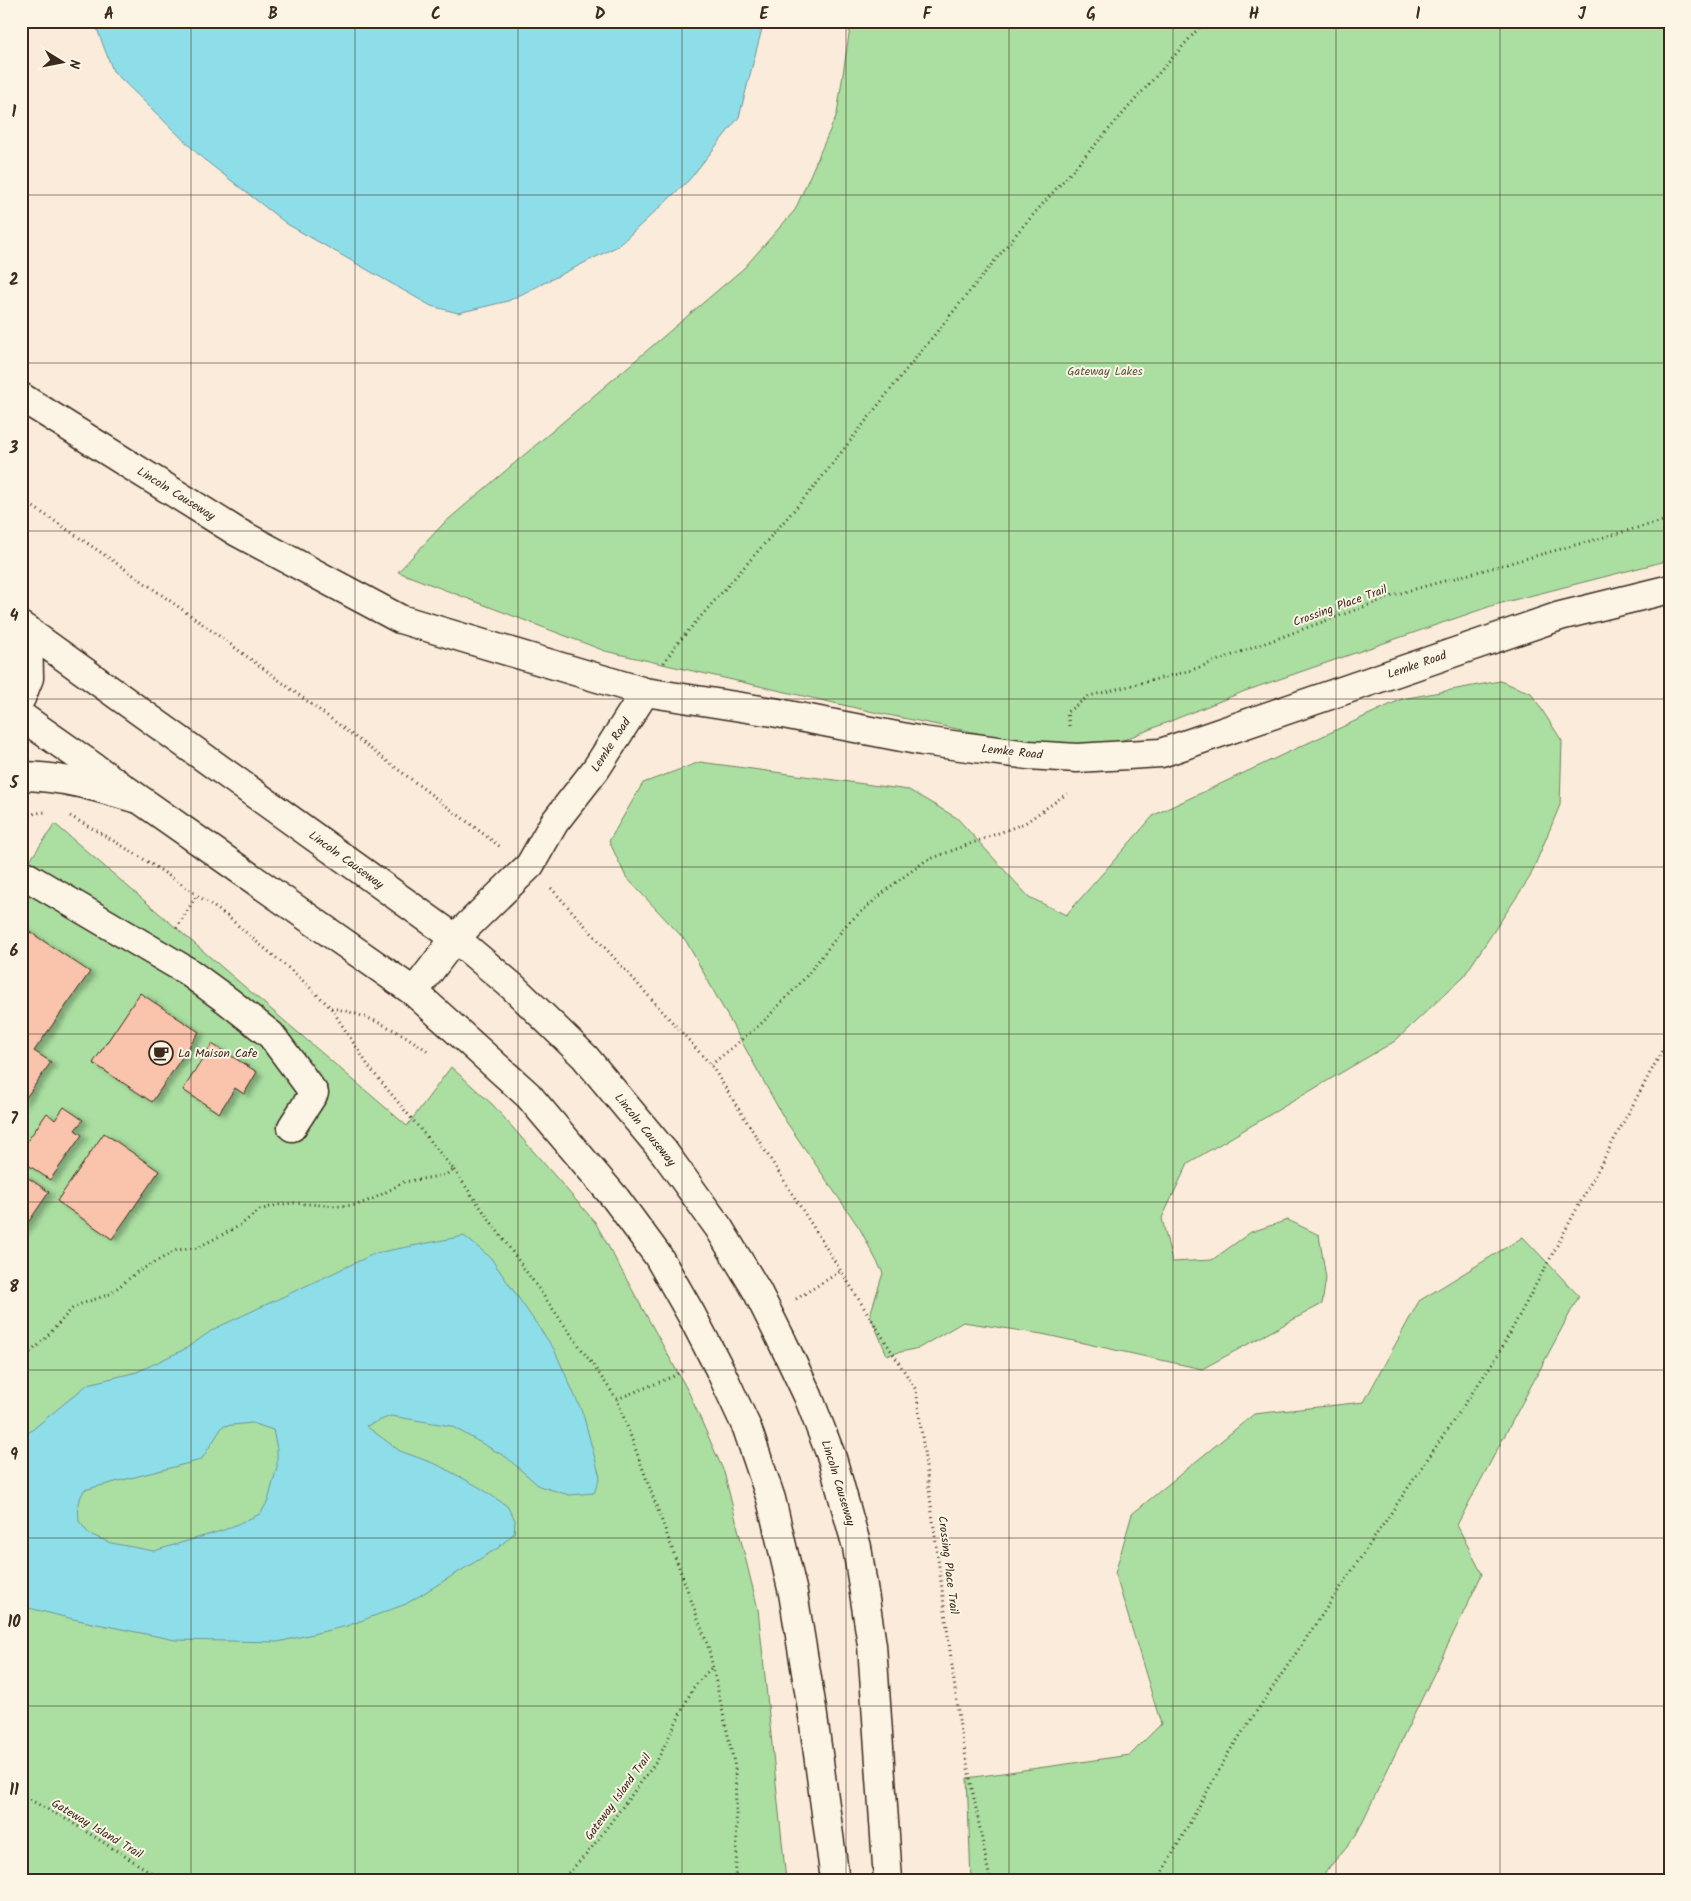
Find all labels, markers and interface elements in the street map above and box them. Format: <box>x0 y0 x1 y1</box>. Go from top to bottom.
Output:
text: A <box>104 2 114 27</box>
text: B <box>268 2 278 27</box>
text: C <box>431 2 441 27</box>
text: D <box>595 2 606 27</box>
text: E <box>760 2 770 27</box>
text: F <box>923 2 933 27</box>
text: G <box>1086 2 1096 27</box>
text: H <box>1249 2 1259 27</box>
text: I <box>1416 2 1421 27</box>
text: J <box>1578 2 1587 27</box>
north arrow <box>38 38 88 88</box>
text: N <box>62 58 85 71</box>
text: 1 <box>12 100 17 125</box>
text: 2 <box>9 268 19 293</box>
park label: Gateway Lakes <box>1067 362 1143 381</box>
text: 3 <box>9 436 19 461</box>
street label: Lincoln Causeway <box>133 462 219 526</box>
street label: Crossing Place Trail <box>1290 580 1390 632</box>
text: 4 <box>10 604 19 629</box>
street label: Lemke Road <box>1385 646 1450 684</box>
street label: Lemke Road <box>586 713 636 776</box>
street label: Lemke Road <box>980 739 1045 765</box>
text: 5 <box>9 771 20 796</box>
street label: Lincoln Causeway <box>304 826 388 894</box>
text: 6 <box>10 939 19 964</box>
cafe icon: La Maison Cafe <box>148 1040 174 1066</box>
place label: La Maison Cafe <box>178 1044 258 1063</box>
street label: Lincoln Causeway <box>610 1089 681 1171</box>
text: 7 <box>10 1107 18 1132</box>
text: 8 <box>9 1275 19 1300</box>
street label: Lincoln Causeway <box>816 1438 860 1529</box>
text: 9 <box>10 1443 18 1468</box>
street label: Crossing Place Trail <box>933 1515 963 1615</box>
text: 10 <box>7 1610 21 1635</box>
street label: Gateway Island Trail <box>580 1749 656 1844</box>
text: 11 <box>9 1778 19 1803</box>
street label: Gateway Island Trail <box>48 1794 146 1864</box>

